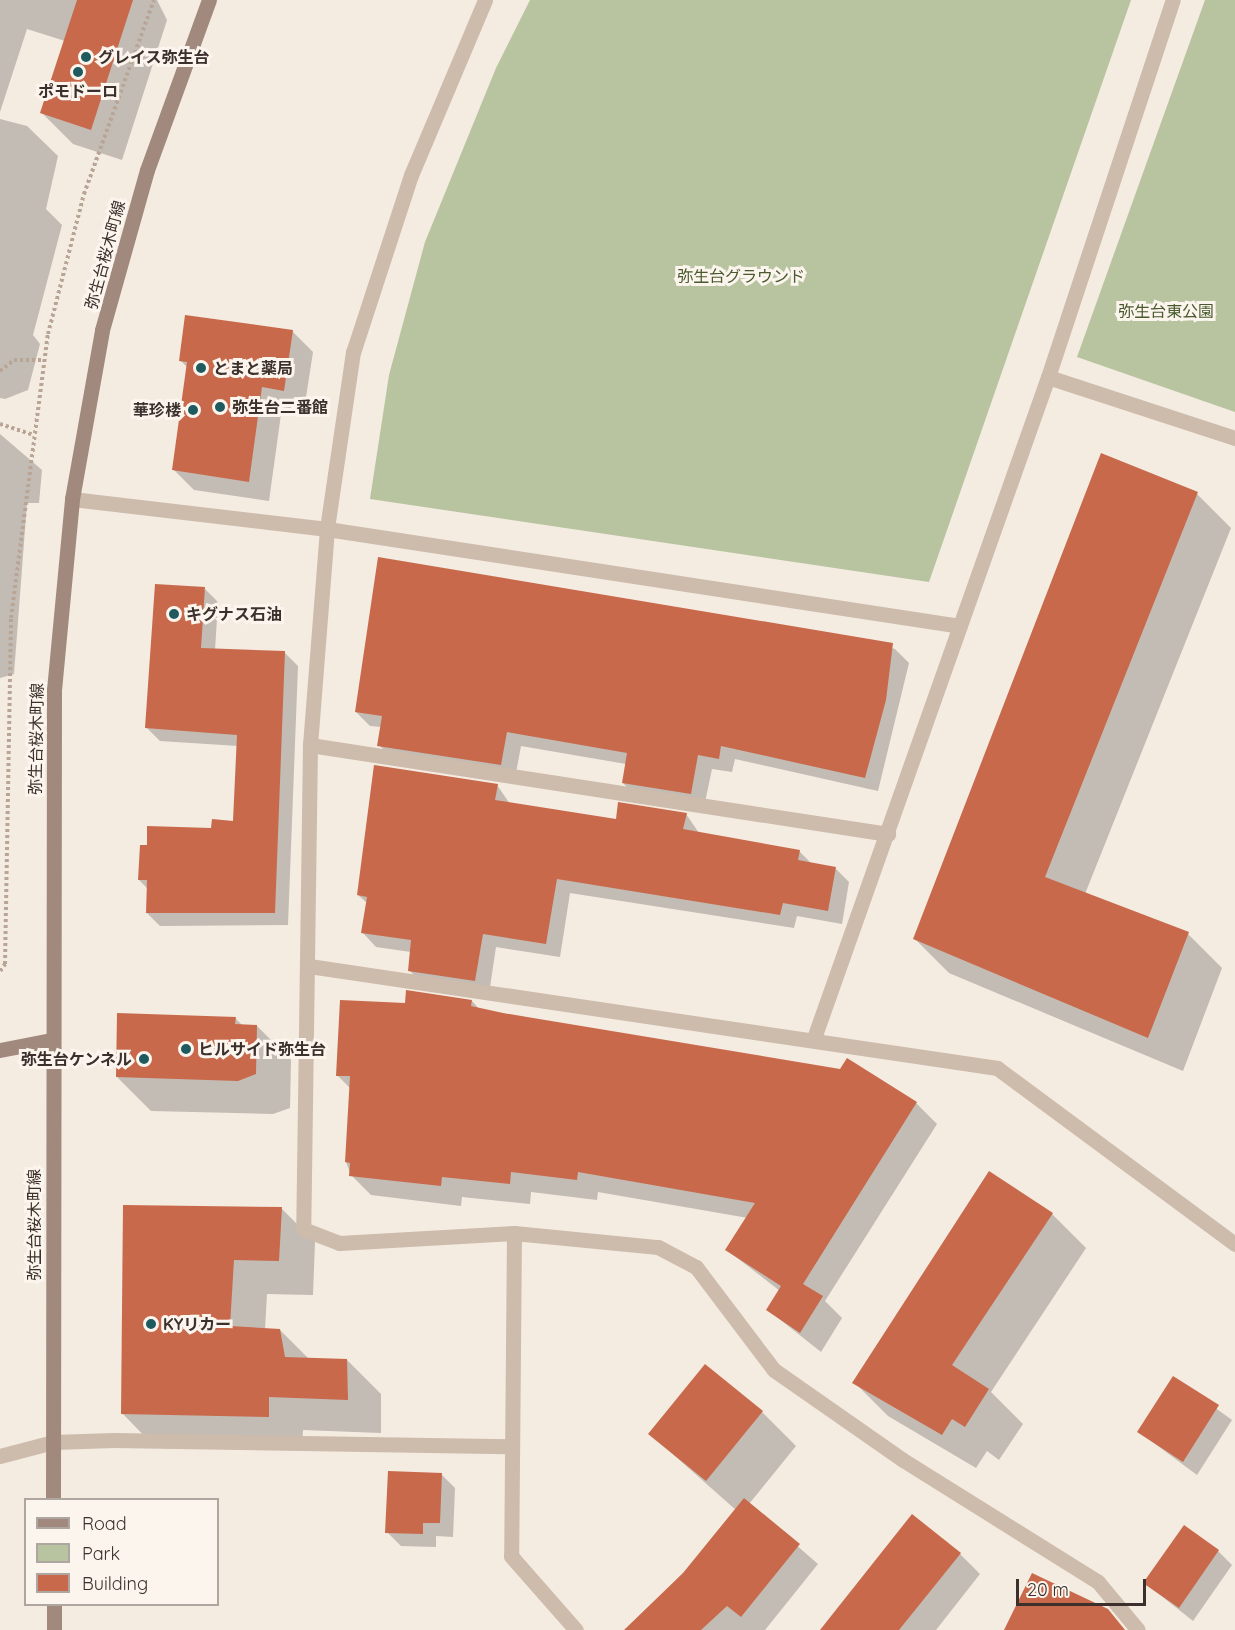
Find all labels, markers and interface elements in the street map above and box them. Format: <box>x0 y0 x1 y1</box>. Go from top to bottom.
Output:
place label: グレイス弥生台 <box>98 47 210 67</box>
marker: グレイス弥生台 <box>79 50 93 64</box>
marker: ポモドーロ <box>71 65 85 79</box>
place label: ポモドーロ <box>38 81 118 101</box>
street label: 弥生台桜木町線 <box>81 198 129 312</box>
park label: 弥生台グラウンド <box>677 266 805 286</box>
park label: 弥生台東公園 <box>1118 301 1214 321</box>
place label: とまと薬局 <box>213 358 293 378</box>
marker: とまと薬局 <box>194 361 208 375</box>
place label: 弥生台二番館 <box>232 397 328 417</box>
place label: 華珍楼 <box>133 400 181 420</box>
marker: 弥生台二番館 <box>213 400 227 414</box>
marker: 華珍楼 <box>186 403 200 417</box>
place label: キグナス石油 <box>186 604 282 624</box>
marker: キグナス石油 <box>167 607 181 621</box>
street label: 弥生台桜木町線 <box>25 683 47 795</box>
place label: ヒルサイド弥生台 <box>198 1039 326 1059</box>
marker: ヒルサイド弥生台 <box>179 1042 193 1056</box>
place label: 弥生台ケンネル <box>20 1049 132 1069</box>
marker: 弥生台ケンネル <box>137 1052 151 1066</box>
street label: 弥生台桜木町線 <box>24 1169 44 1281</box>
place label: KYリカー <box>163 1314 231 1334</box>
marker: KYリカー <box>144 1317 158 1331</box>
legend <box>24 1498 219 1606</box>
text: Road <box>82 1512 127 1535</box>
text: Park <box>82 1542 120 1565</box>
scale bar <box>1019 1567 1150 1605</box>
text: Building <box>82 1572 148 1595</box>
text: 20 m <box>1027 1578 1069 1601</box>

